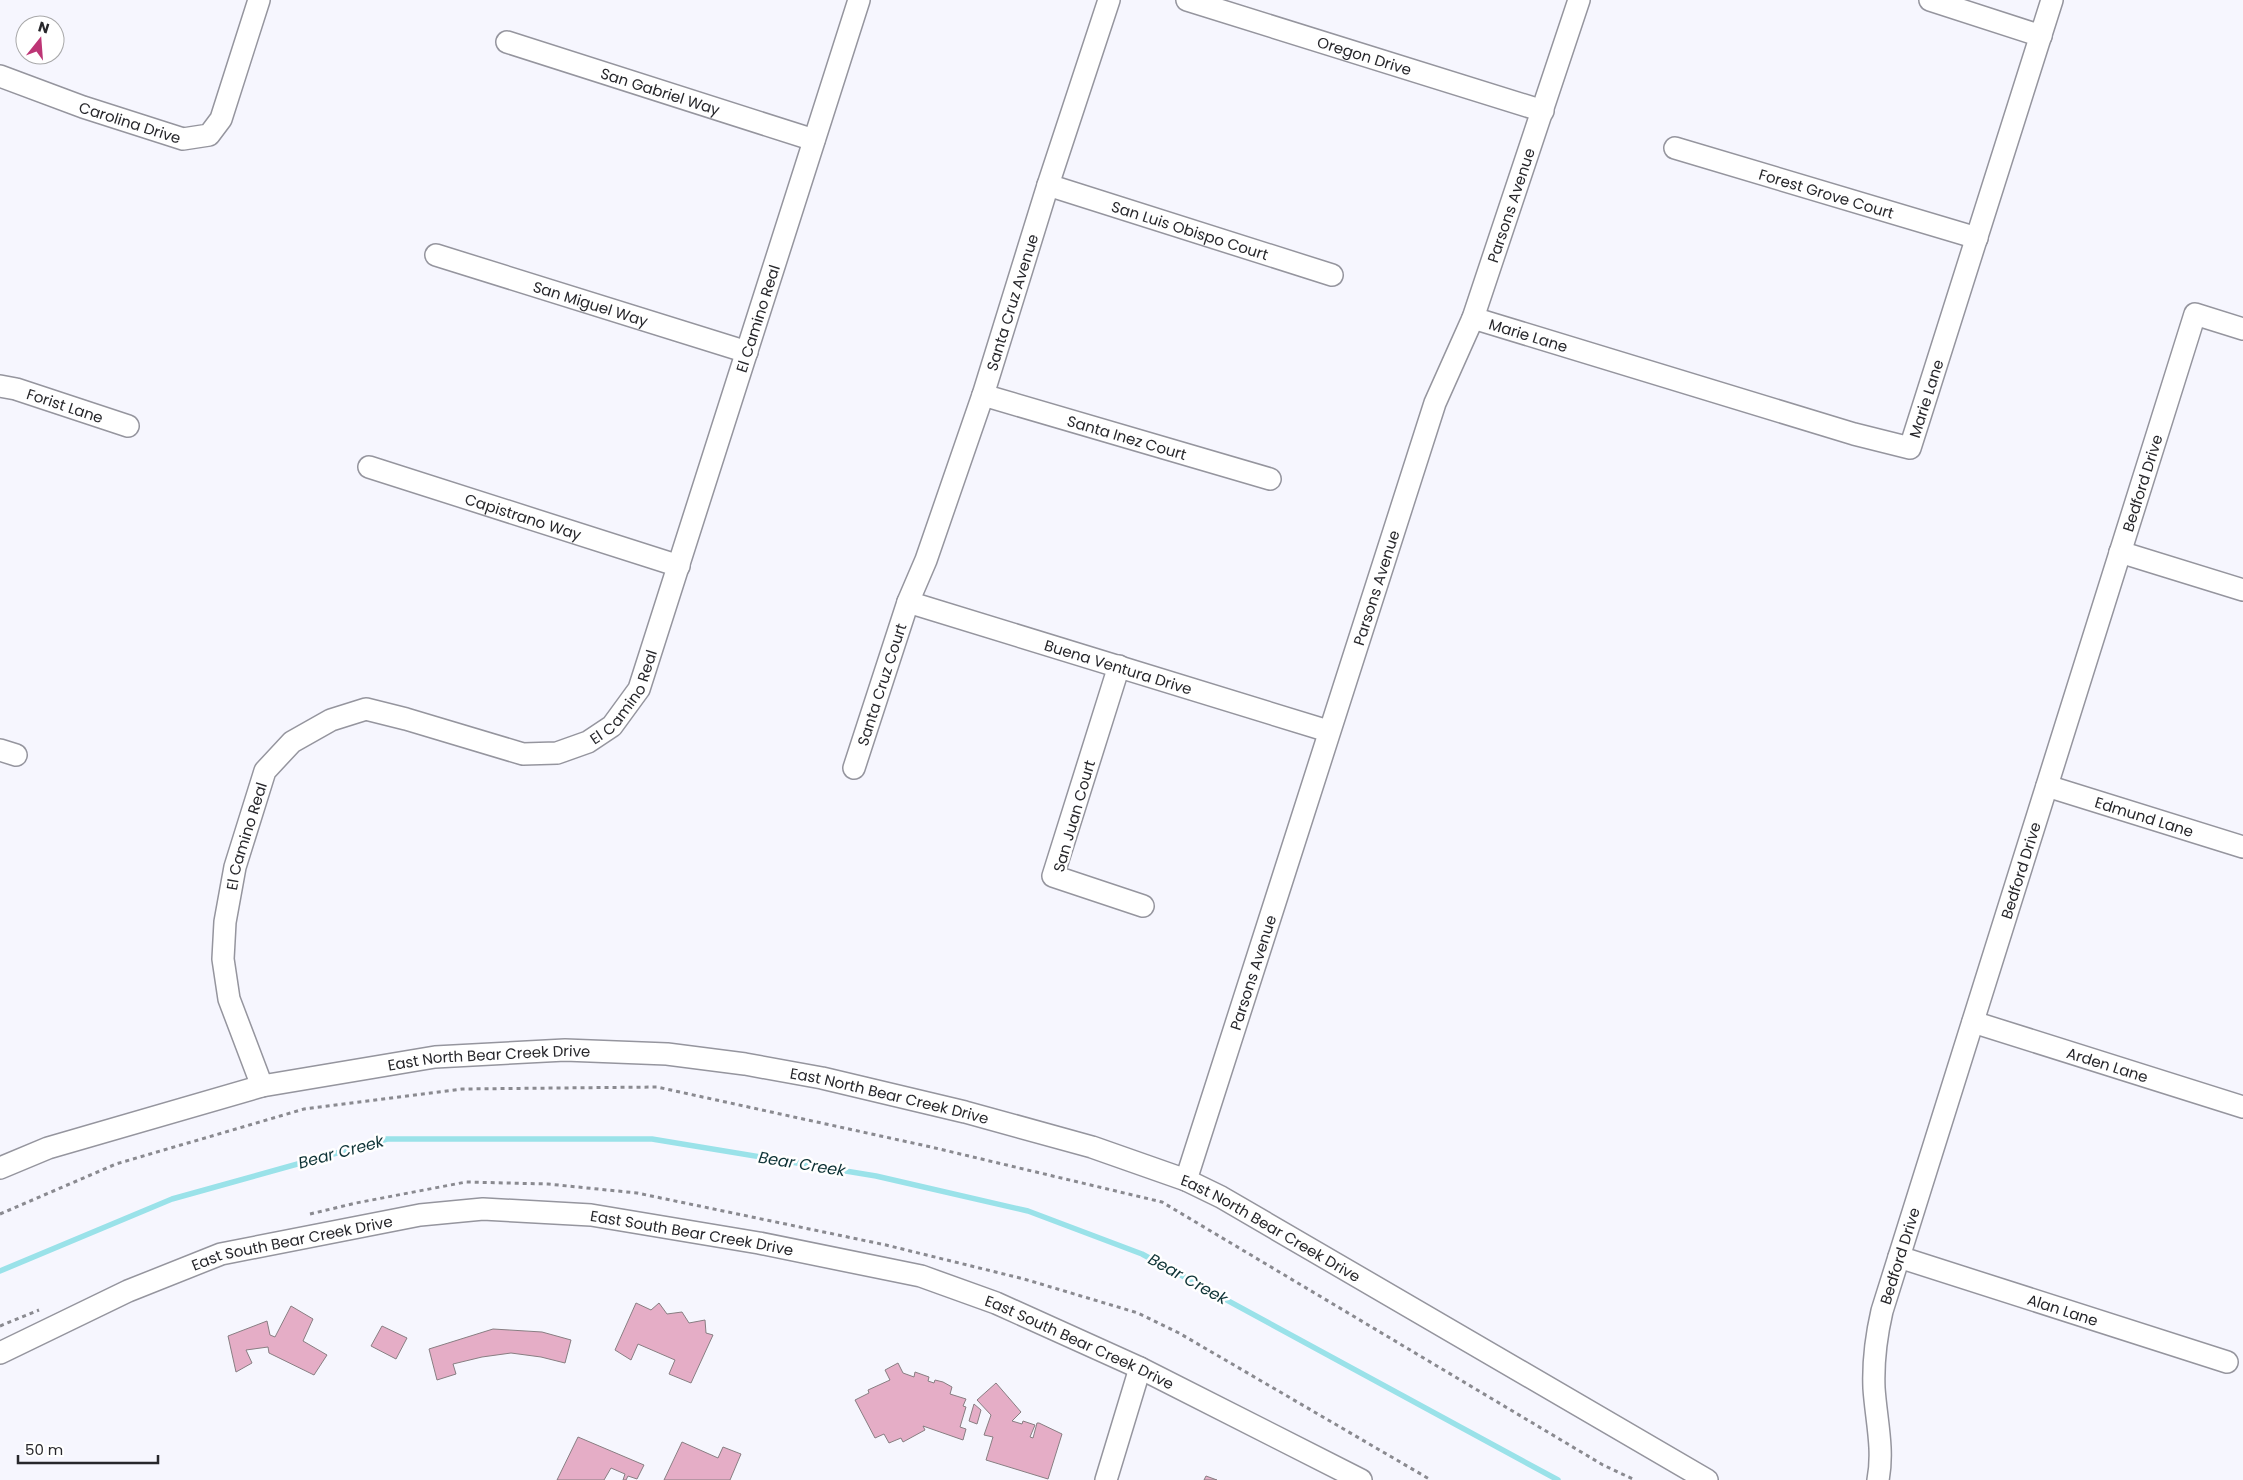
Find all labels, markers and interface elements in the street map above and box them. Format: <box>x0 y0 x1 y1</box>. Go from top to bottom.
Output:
north arrow <box>15 15 65 65</box>
text: N <box>36 16 52 39</box>
street label: Oregon Drive <box>1315 31 1414 80</box>
street label: San Gabriel Way <box>598 62 723 120</box>
street label: Carolina Drive <box>76 96 184 148</box>
street label: Parsons Avenue <box>1482 145 1540 265</box>
street label: Forest Grove Court <box>1756 163 1896 223</box>
street label: San Luis Obispo Court <box>1109 195 1271 265</box>
street label: Santa Cruz Avenue <box>981 231 1043 373</box>
street label: El Camino Real <box>730 262 784 375</box>
street label: San Miguel Way <box>531 275 651 331</box>
street label: Marie Lane <box>1487 313 1570 357</box>
street label: Marie Lane <box>1903 357 1948 440</box>
street label: Forist Lane <box>24 383 106 428</box>
street label: Santa Inez Court <box>1065 410 1189 465</box>
street label: Bedford Drive <box>2117 432 2167 534</box>
street label: Capistrano Way <box>462 488 585 545</box>
street label: Parsons Avenue <box>1348 527 1404 648</box>
street label: Santa Cruz Court <box>851 620 911 748</box>
street label: Buena Ventura Drive <box>1042 634 1195 699</box>
street label: El Camino Real <box>585 647 661 749</box>
street label: San Juan Court <box>1048 758 1100 874</box>
street label: El Camino Real <box>220 779 271 892</box>
street label: Edmund Lane <box>2092 791 2196 842</box>
street label: Bedford Drive <box>1995 819 2045 921</box>
street label: Parsons Avenue <box>1224 912 1281 1033</box>
street label: East North Bear Creek Drive <box>386 1039 591 1075</box>
street label: Arden Lane <box>2064 1042 2151 1087</box>
street label: East North Bear Creek Drive <box>788 1062 991 1129</box>
water label: Bear Creek <box>296 1129 387 1174</box>
water label: Bear Creek <box>757 1146 848 1182</box>
street label: East North Bear Creek Drive <box>1177 1172 1363 1286</box>
street label: East South Bear Creek Drive <box>589 1205 795 1260</box>
street label: Bedford Drive <box>1874 1205 1924 1307</box>
street label: East South Bear Creek Drive <box>188 1210 394 1275</box>
water label: Bear Creek <box>1145 1249 1231 1309</box>
street label: Alan Lane <box>2025 1288 2101 1331</box>
street label: East South Bear Creek Drive <box>982 1289 1178 1394</box>
scale bar <box>18 1432 158 1464</box>
text: 50 m <box>25 1439 63 1460</box>

